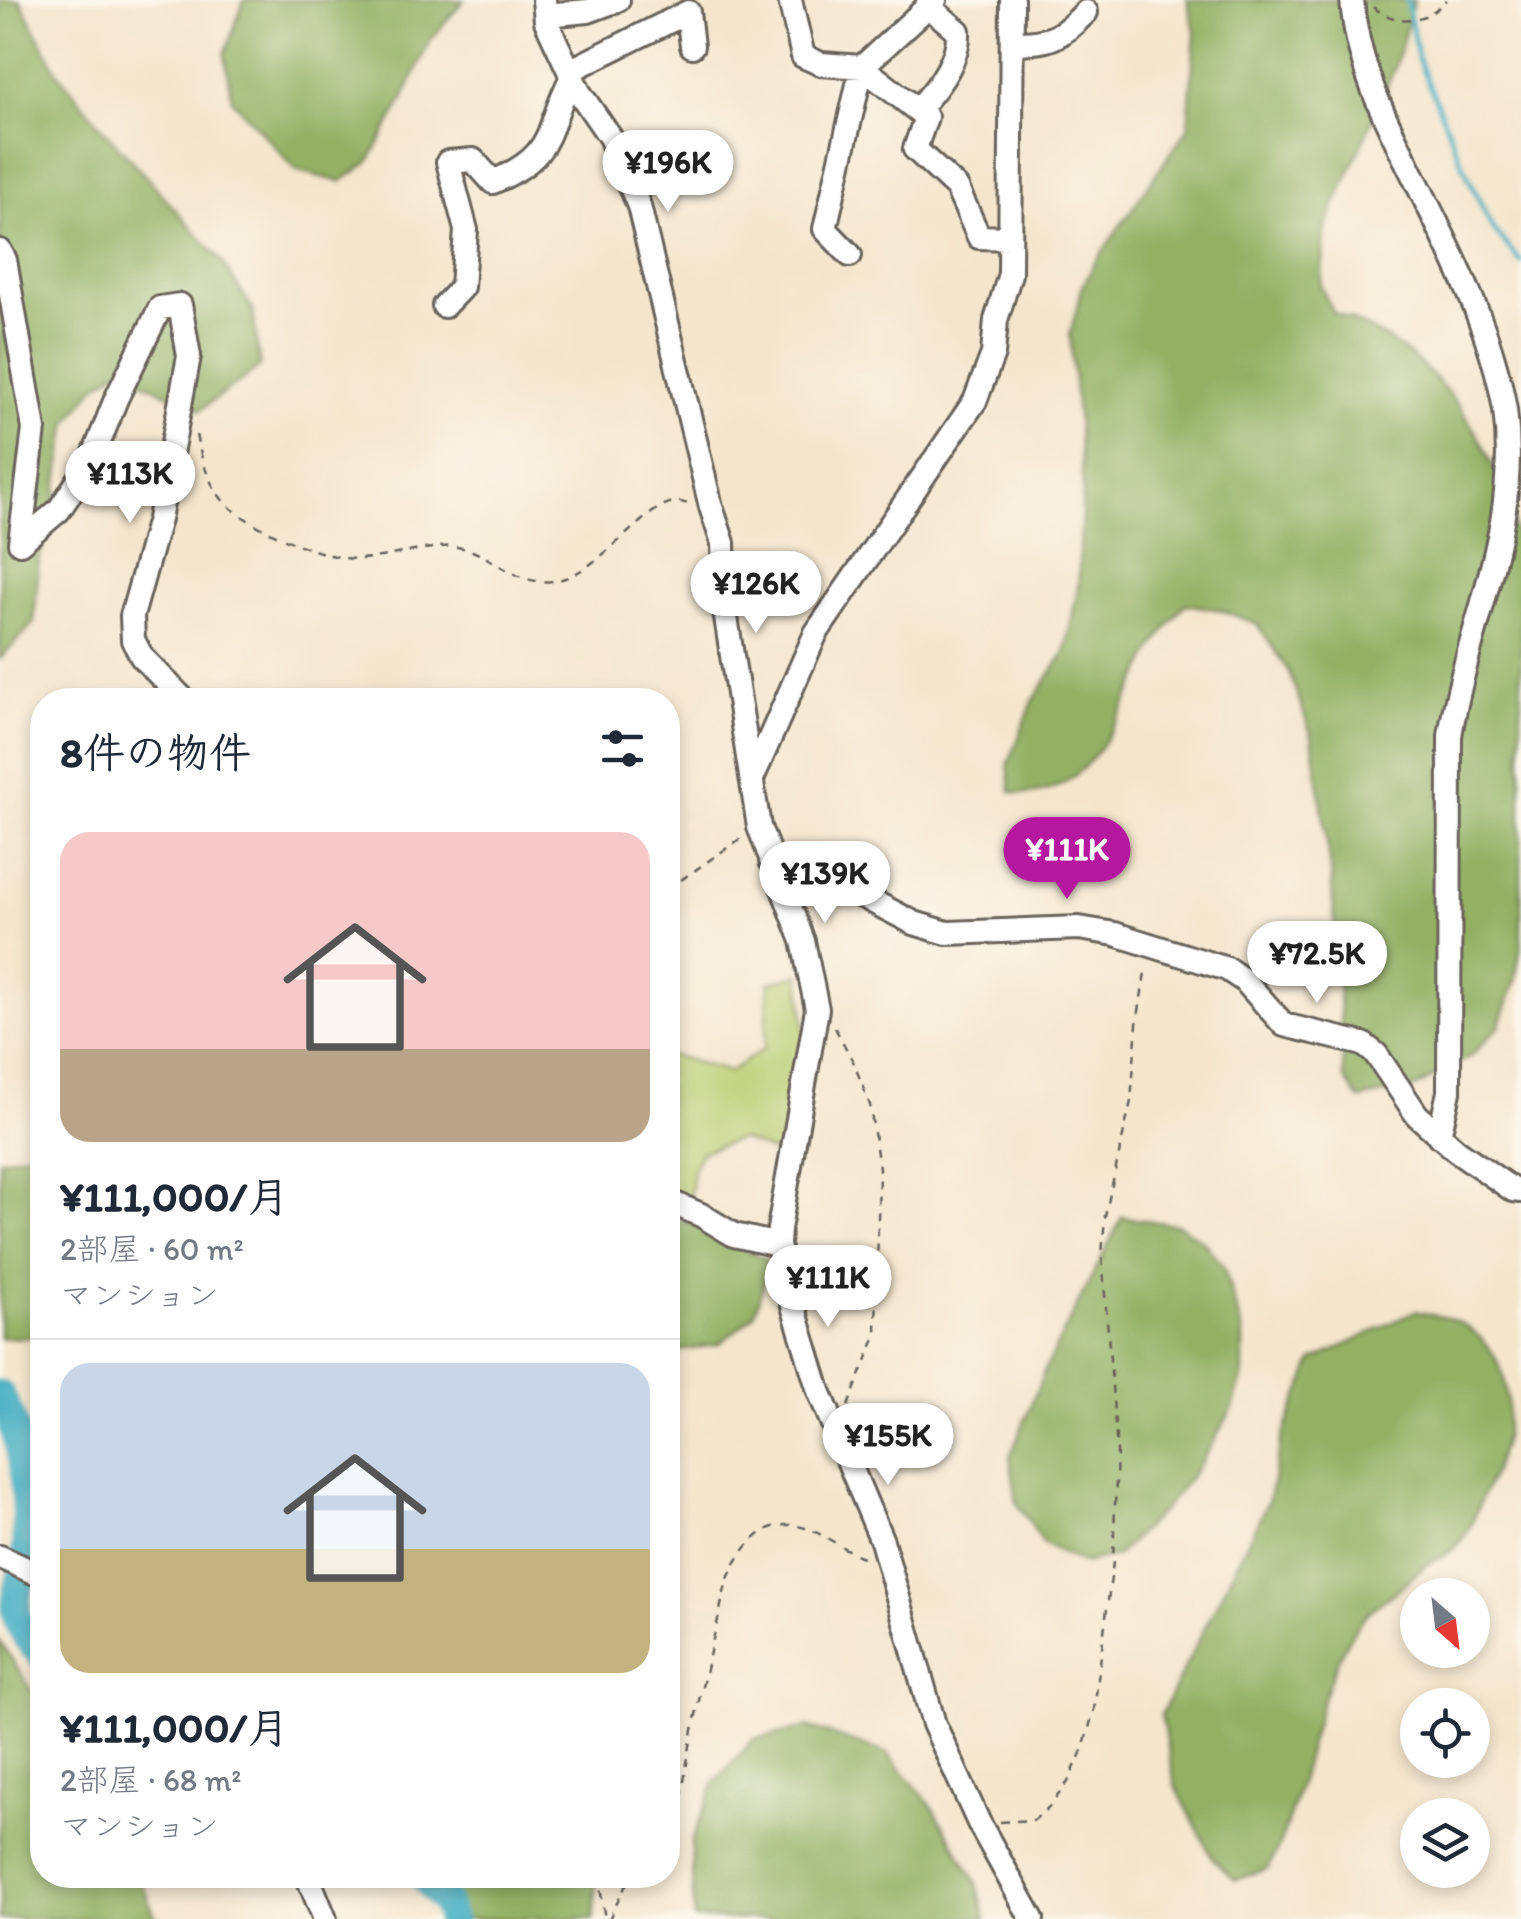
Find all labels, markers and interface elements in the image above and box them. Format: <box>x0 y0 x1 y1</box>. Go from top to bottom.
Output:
pin: ¥196K <box>598 130 738 215</box>
text: ¥196K <box>625 143 711 181</box>
pin: ¥113K <box>60 441 200 526</box>
text: ¥113K <box>87 454 173 492</box>
pin: ¥126K <box>686 551 826 636</box>
text: ¥126K <box>713 564 799 602</box>
icon: filters <box>595 721 650 776</box>
text: 8件の物件 <box>60 727 251 778</box>
pin: ¥111K <box>997 817 1137 902</box>
text: ¥111K <box>1026 830 1108 868</box>
pin: ¥139K <box>755 841 895 926</box>
text: ¥139K <box>781 854 869 892</box>
icon: home <box>265 897 445 1077</box>
pin: ¥72.5K <box>1236 921 1398 1006</box>
text: ¥72.5K <box>1269 934 1365 972</box>
text: ¥111,000/月 <box>60 1171 289 1222</box>
text: 2部屋 · 60 m² <box>60 1230 244 1268</box>
pin: ¥111K <box>758 1245 898 1330</box>
text: ¥111K <box>787 1258 869 1296</box>
text: マンション <box>60 1276 219 1314</box>
pin: ¥155K <box>818 1403 958 1488</box>
text: ¥155K <box>845 1416 931 1454</box>
icon: home <box>265 1428 445 1608</box>
north arrow <box>1400 1578 1490 1668</box>
map controls <box>1400 1578 1490 1888</box>
button: locate <box>1400 1688 1490 1778</box>
text: ¥111,000/月 <box>60 1702 289 1753</box>
text: 2部屋 · 68 m² <box>60 1761 241 1799</box>
button: layers <box>1400 1798 1490 1888</box>
text: マンション <box>60 1807 219 1845</box>

